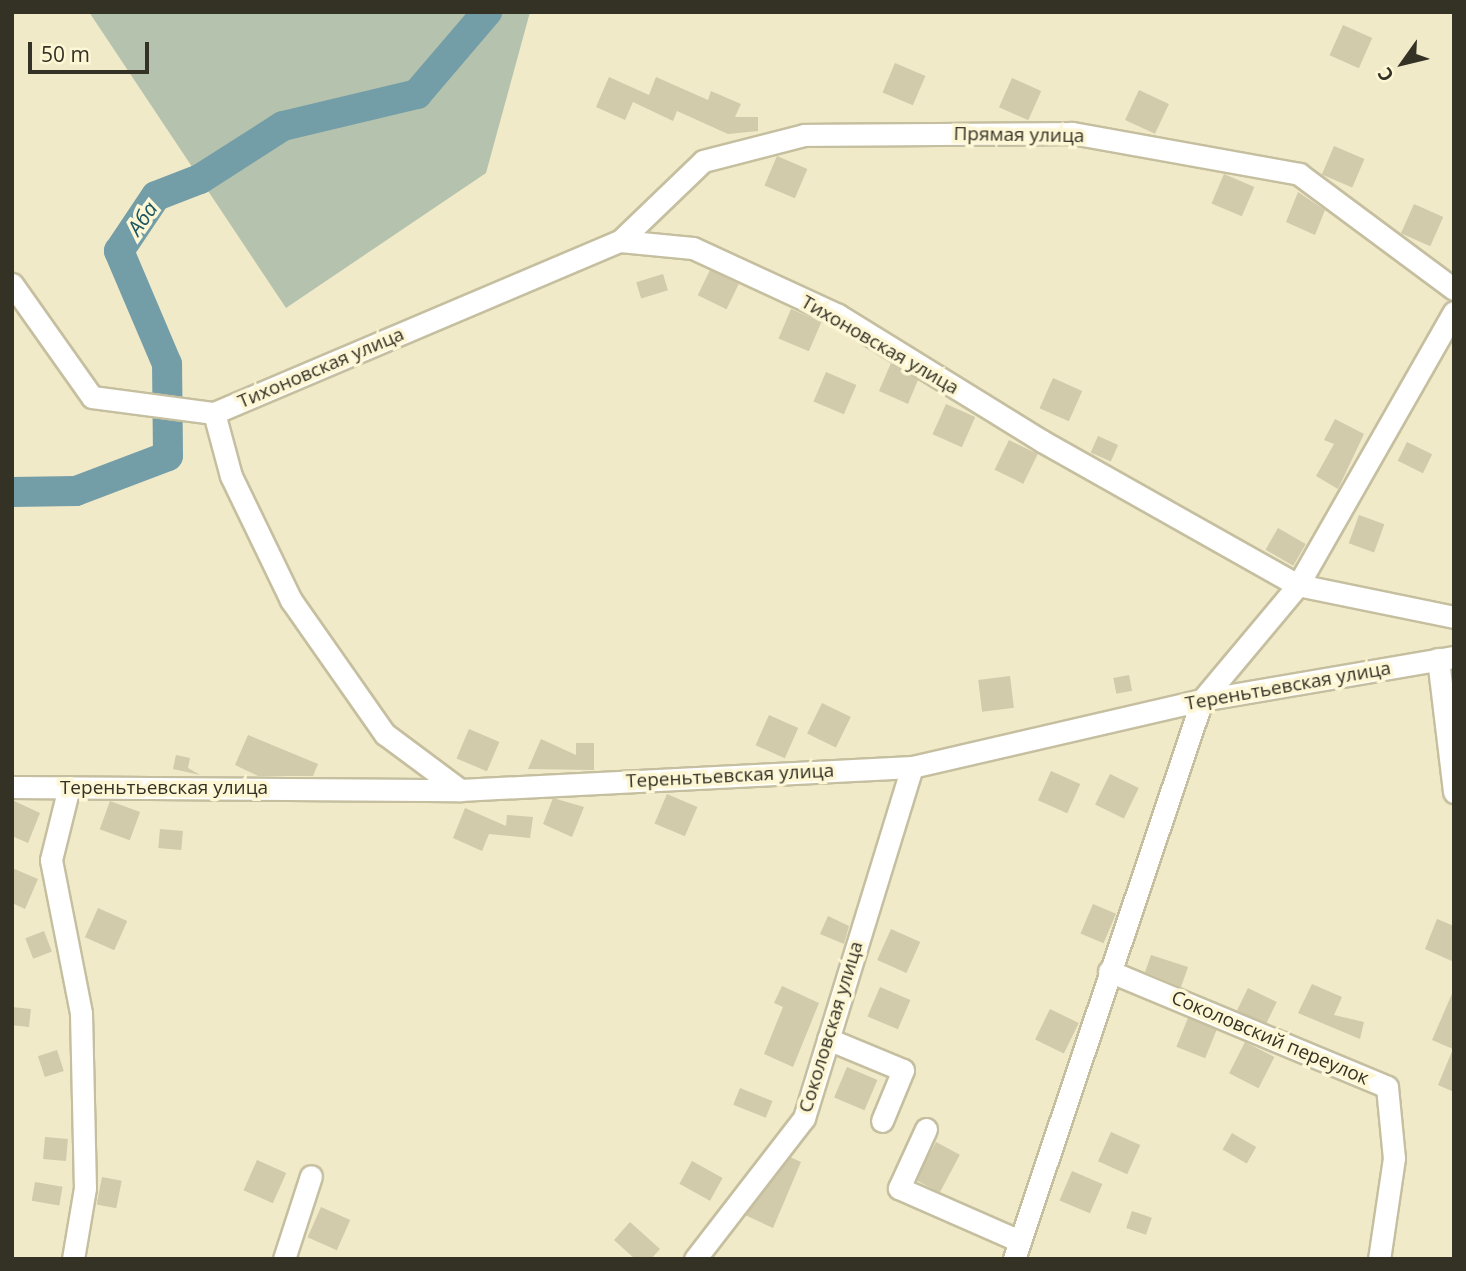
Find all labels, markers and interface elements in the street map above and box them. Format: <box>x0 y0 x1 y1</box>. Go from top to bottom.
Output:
scale bar <box>32 28 152 72</box>
north arrow <box>1368 28 1438 98</box>
text: 50 m <box>41 40 90 68</box>
text: С <box>1371 62 1400 87</box>
street label: Прямая улица <box>953 122 1085 148</box>
water label: Аба <box>122 196 162 240</box>
street label: Тихоновская улица <box>797 291 963 399</box>
street label: Тихоновская улица <box>235 323 407 413</box>
street label: Тереньтьевская улица <box>1183 657 1393 715</box>
street label: Тереньтьевская улица <box>625 759 835 793</box>
street label: Тереньтьевская улица <box>60 777 268 799</box>
street label: Соколовская улица <box>794 939 868 1115</box>
street label: Соколовский переулок <box>1168 986 1372 1090</box>

